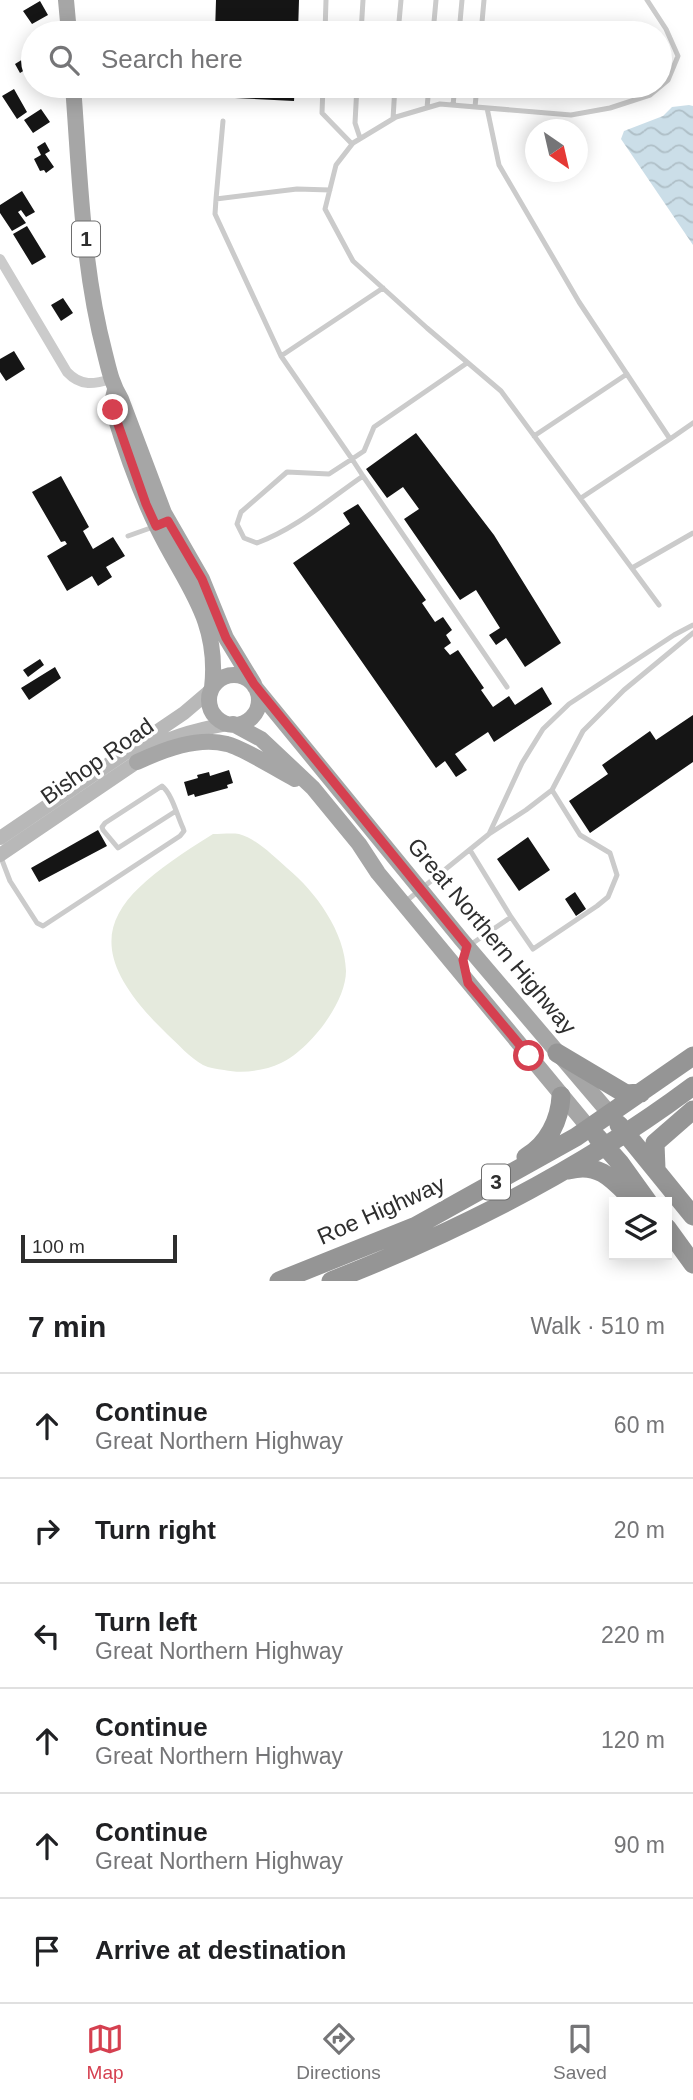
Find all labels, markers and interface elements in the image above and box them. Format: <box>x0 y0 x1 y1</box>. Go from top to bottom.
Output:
search box <box>21 21 672 98</box>
icon: search <box>45 41 83 79</box>
text: Search here <box>101 44 243 74</box>
north arrow <box>525 119 588 182</box>
road number: 1 <box>72 222 100 256</box>
route end <box>97 394 128 425</box>
street label: Bishop Road <box>36 713 158 809</box>
street label: Great Northern Highway <box>402 833 582 1040</box>
route start <box>513 1040 544 1071</box>
road number: 3 <box>482 1164 510 1200</box>
street label: Roe Highway <box>313 1170 449 1250</box>
map controls <box>609 1197 672 1260</box>
button: layers <box>609 1197 672 1260</box>
scale bar <box>21 1232 177 1264</box>
text: 100 m <box>32 1236 85 1257</box>
text: 7 min <box>28 1310 106 1343</box>
text: Walk · 510 m <box>530 1313 665 1339</box>
text: Continue <box>95 1397 208 1427</box>
icon: ahead <box>28 1407 66 1445</box>
text: 60 m <box>614 1412 665 1438</box>
text: Great Northern Highway <box>95 1428 343 1454</box>
icon: right <box>28 1512 66 1550</box>
text: Turn right <box>95 1515 216 1545</box>
text: 20 m <box>614 1517 665 1543</box>
text: Turn left <box>95 1607 197 1637</box>
icon: left <box>28 1617 66 1655</box>
text: 220 m <box>601 1622 665 1648</box>
text: Great Northern Highway <box>95 1638 343 1664</box>
text: Continue <box>95 1712 208 1742</box>
icon: ahead <box>28 1722 66 1760</box>
text: 120 m <box>601 1727 665 1753</box>
text: Great Northern Highway <box>95 1743 343 1769</box>
text: Continue <box>95 1817 208 1847</box>
icon: ahead <box>28 1827 66 1865</box>
text: 90 m <box>614 1832 665 1858</box>
text: Great Northern Highway <box>95 1848 343 1874</box>
icon: arrive <box>28 1932 66 1970</box>
text: Arrive at destination <box>95 1935 346 1965</box>
tab: Map <box>86 2020 124 2084</box>
tab: Directions <box>296 2020 381 2084</box>
tab: Saved <box>553 2020 607 2084</box>

